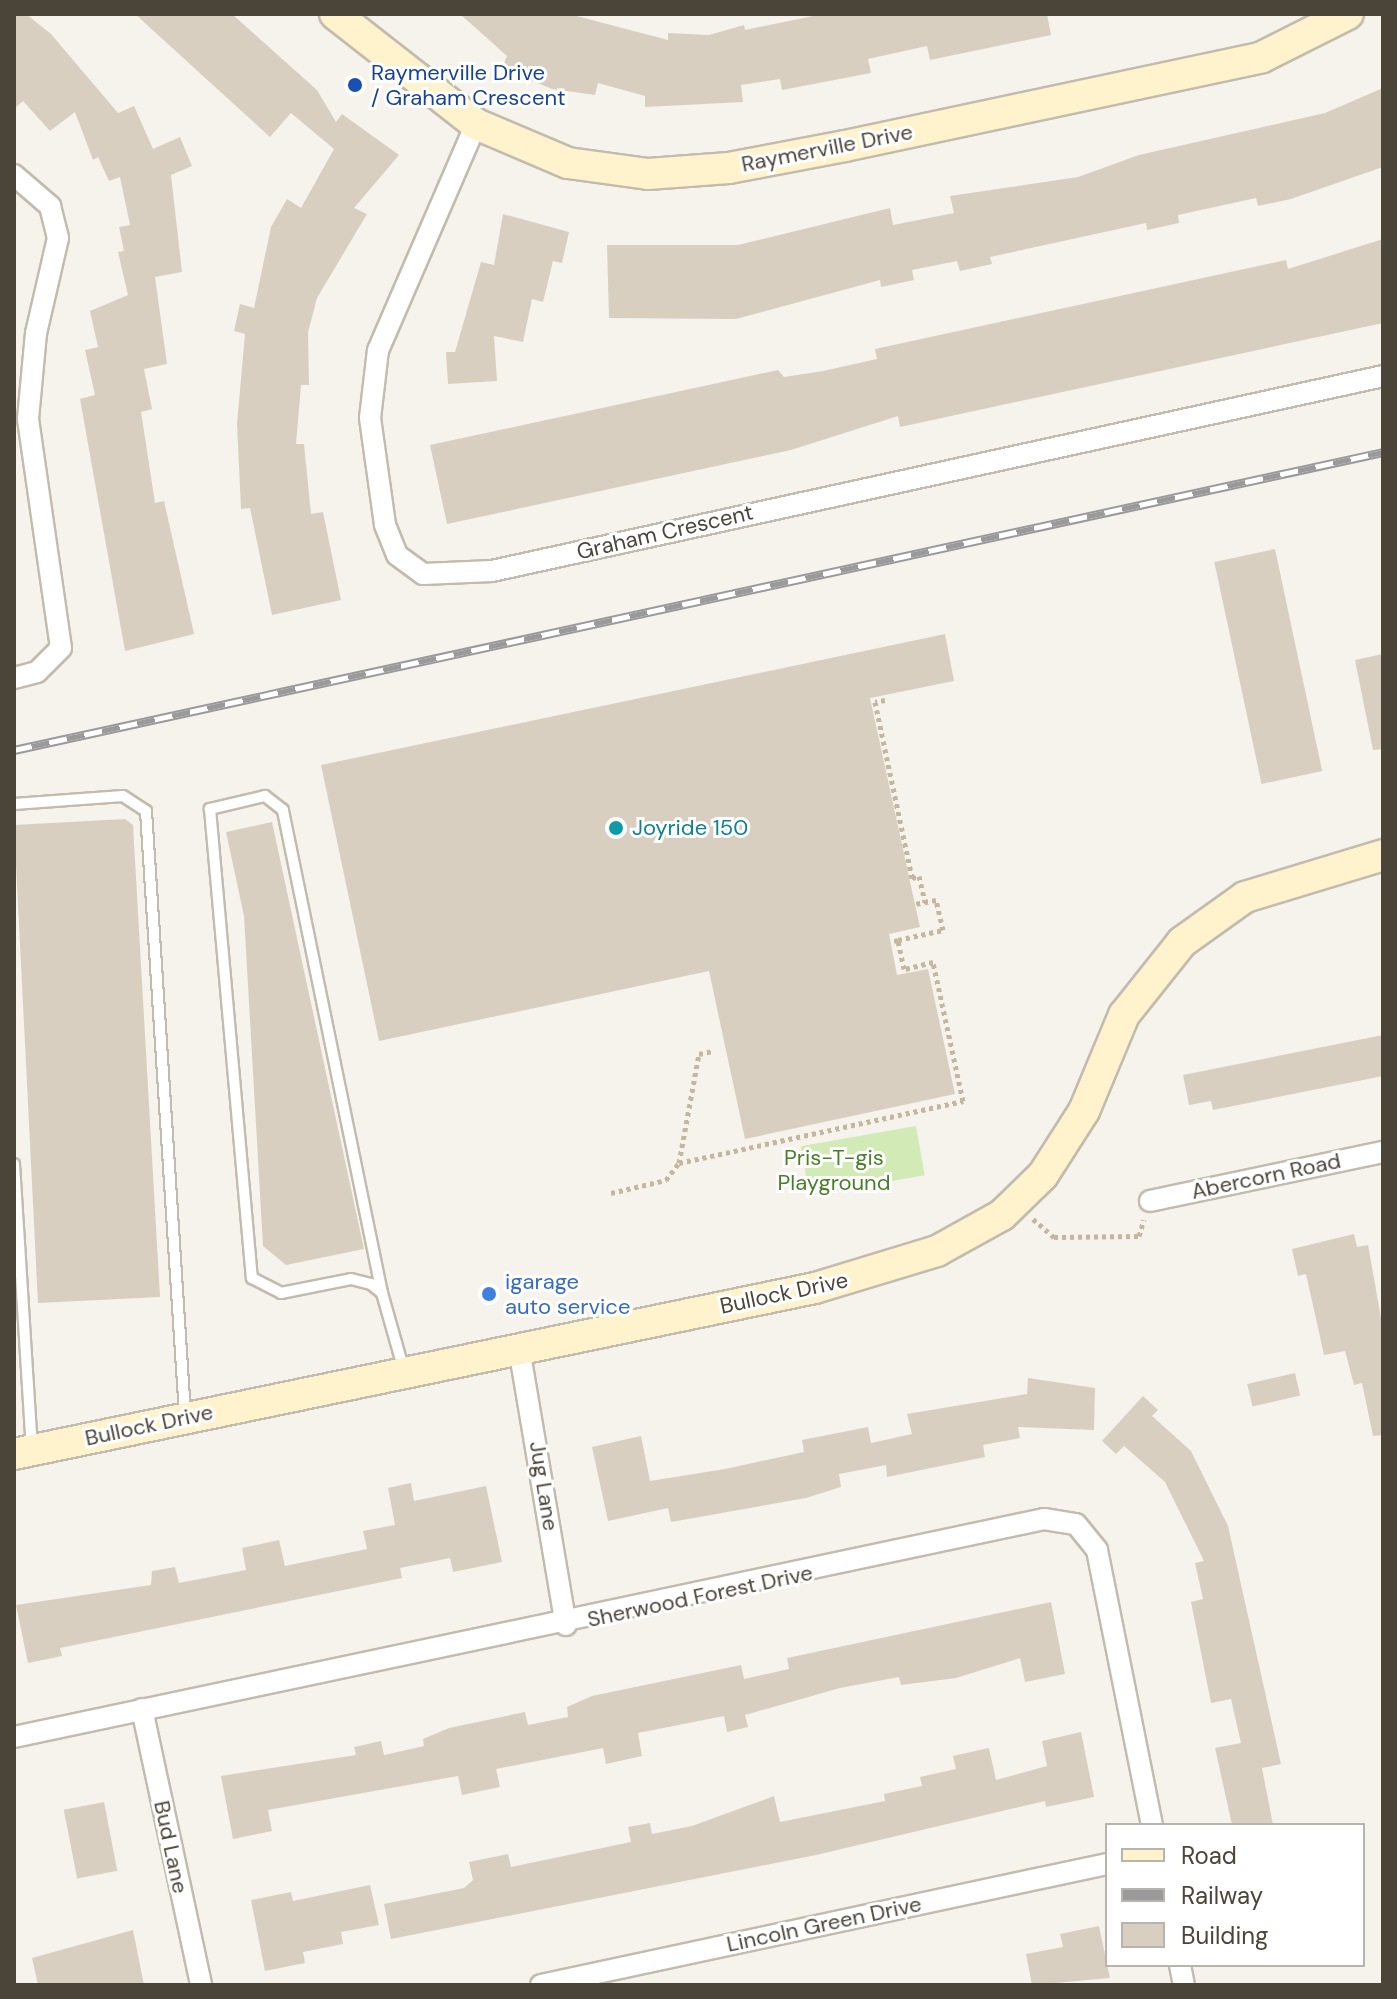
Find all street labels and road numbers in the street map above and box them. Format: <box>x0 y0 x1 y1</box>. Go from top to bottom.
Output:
street label: Raymerville Drive <box>739 118 915 178</box>
street label: Graham Crescent <box>574 499 756 565</box>
street label: Abercorn Road <box>1189 1147 1343 1205</box>
street label: Bullock Drive <box>718 1267 850 1319</box>
street label: Bullock Drive <box>83 1399 215 1451</box>
street label: Jug Lane <box>524 1439 564 1533</box>
street label: Sherwood Forest Drive <box>585 1559 815 1633</box>
street label: Bud Lane <box>148 1798 194 1896</box>
street label: Lincoln Green Drive <box>724 1890 924 1958</box>

